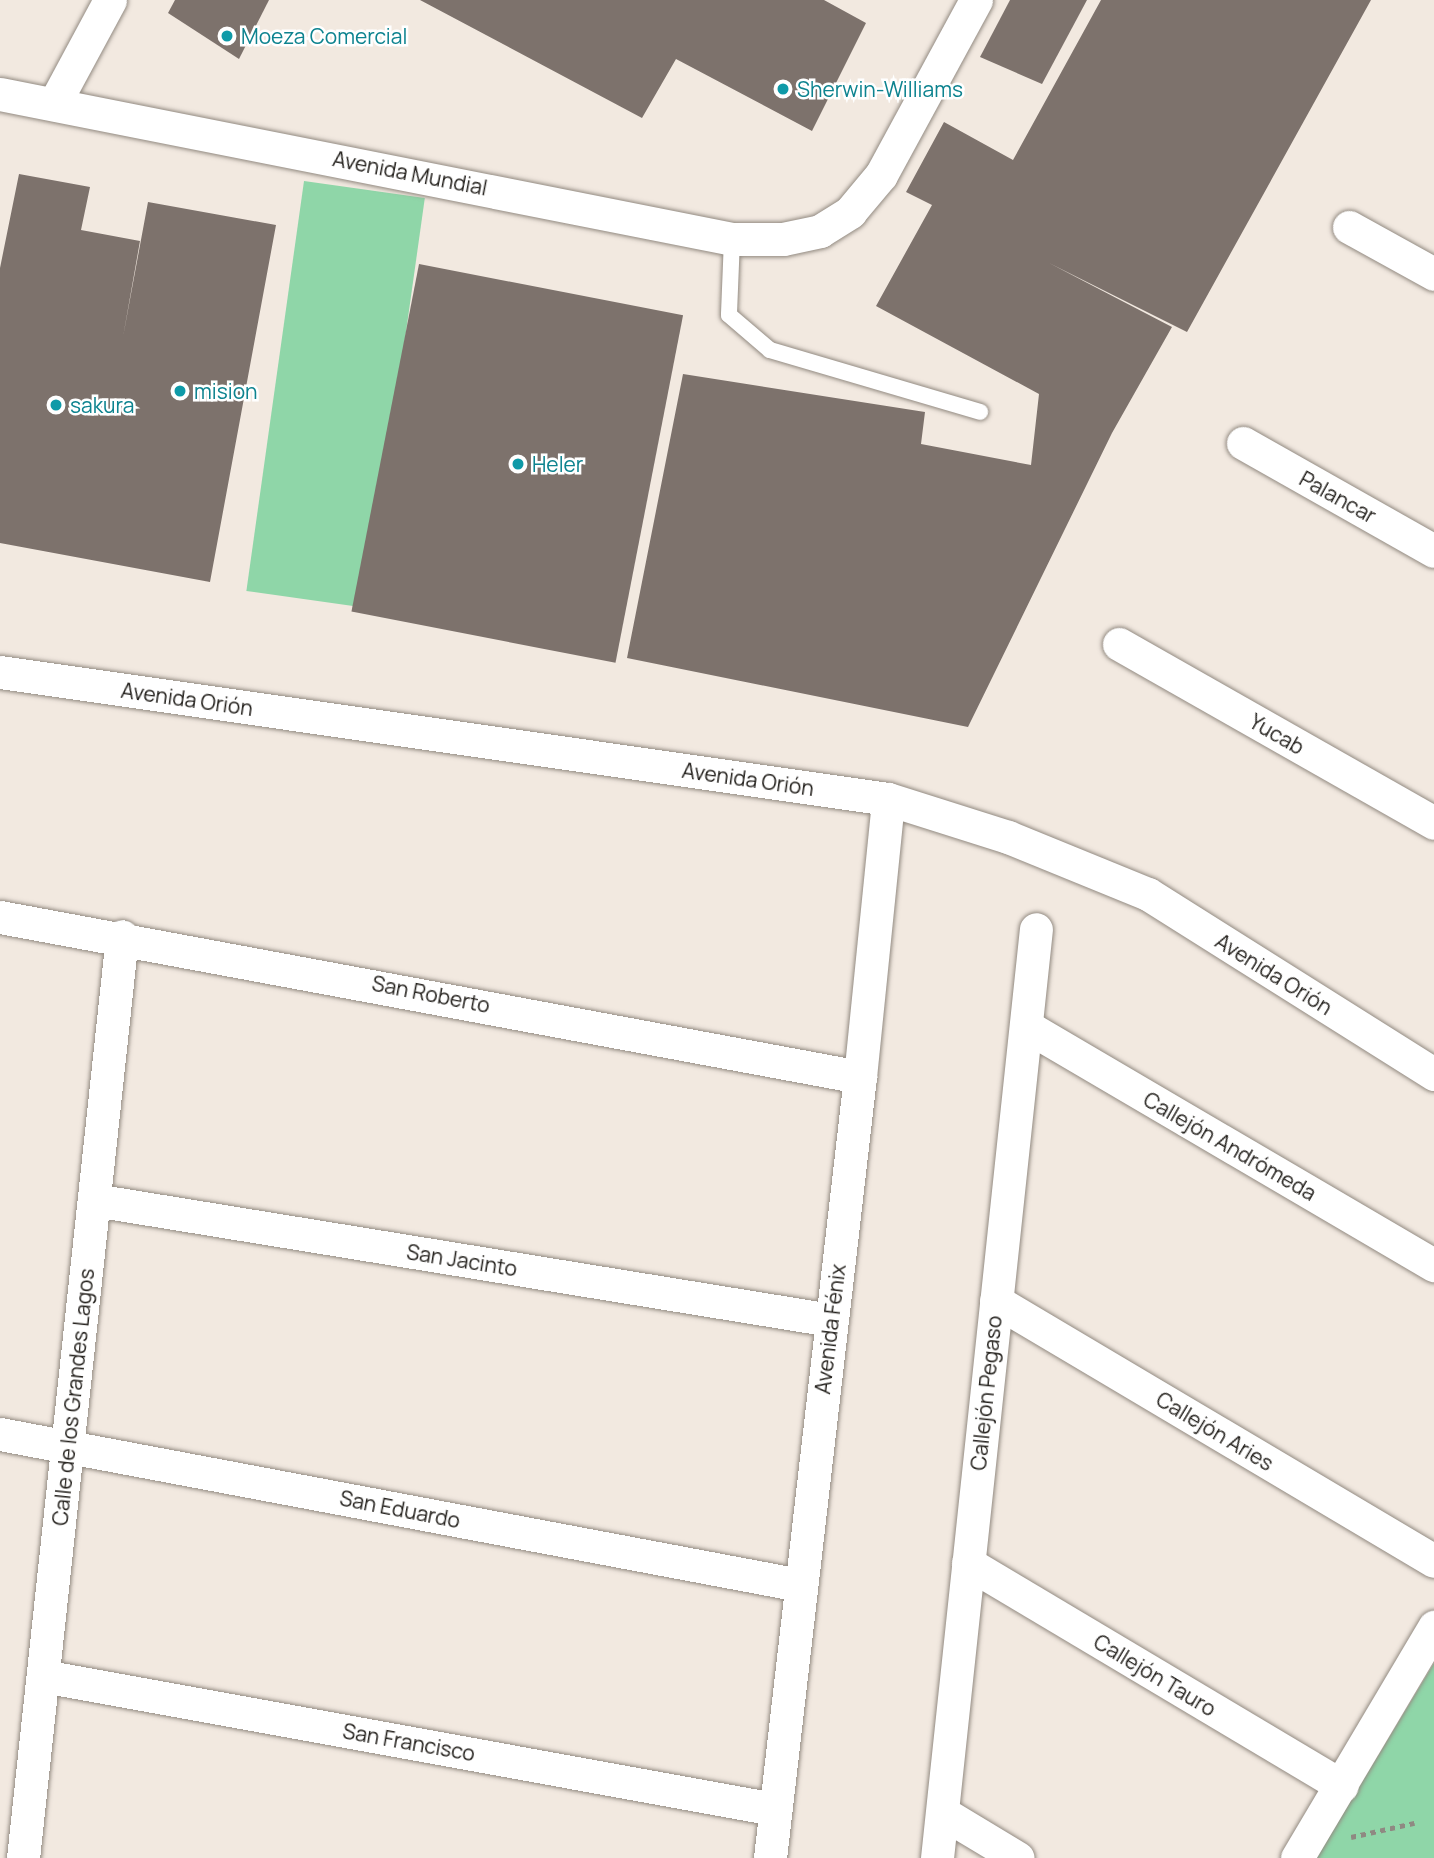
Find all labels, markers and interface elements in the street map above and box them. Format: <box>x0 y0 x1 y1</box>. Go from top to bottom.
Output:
place label: Moeza Comercial <box>241 23 407 49</box>
marker: Moeza Comercial <box>219 28 235 44</box>
place label: Sherwin-Williams <box>797 76 963 102</box>
marker: Sherwin-Williams <box>775 81 791 97</box>
street label: Avenida Mundial <box>331 146 489 200</box>
place label: mision <box>194 378 258 404</box>
marker: mision <box>172 383 188 399</box>
place label: sakura <box>70 392 134 418</box>
marker: sakura <box>48 397 64 413</box>
place label: Heler <box>532 451 583 477</box>
marker: Heler <box>510 456 526 472</box>
street label: Palancar <box>1295 466 1381 528</box>
street label: Avenida Orión <box>119 677 255 721</box>
street label: Yucab <box>1245 708 1309 760</box>
street label: Avenida Orión <box>680 757 816 801</box>
street label: Avenida Orión <box>1211 928 1337 1020</box>
street label: San Roberto <box>370 970 492 1018</box>
street label: Callejón Andrómeda <box>1139 1086 1321 1206</box>
street label: San Jacinto <box>405 1239 519 1281</box>
street label: Avenida Fénix <box>810 1262 850 1396</box>
street label: Calle de los Grandes Lagos <box>47 1267 99 1527</box>
street label: Callejón Pegaso <box>965 1314 1007 1472</box>
street label: Callejón Aries <box>1152 1386 1278 1476</box>
street label: San Eduardo <box>338 1485 462 1533</box>
street label: Callejón Tauro <box>1089 1629 1221 1721</box>
street label: San Francisco <box>341 1718 477 1766</box>

